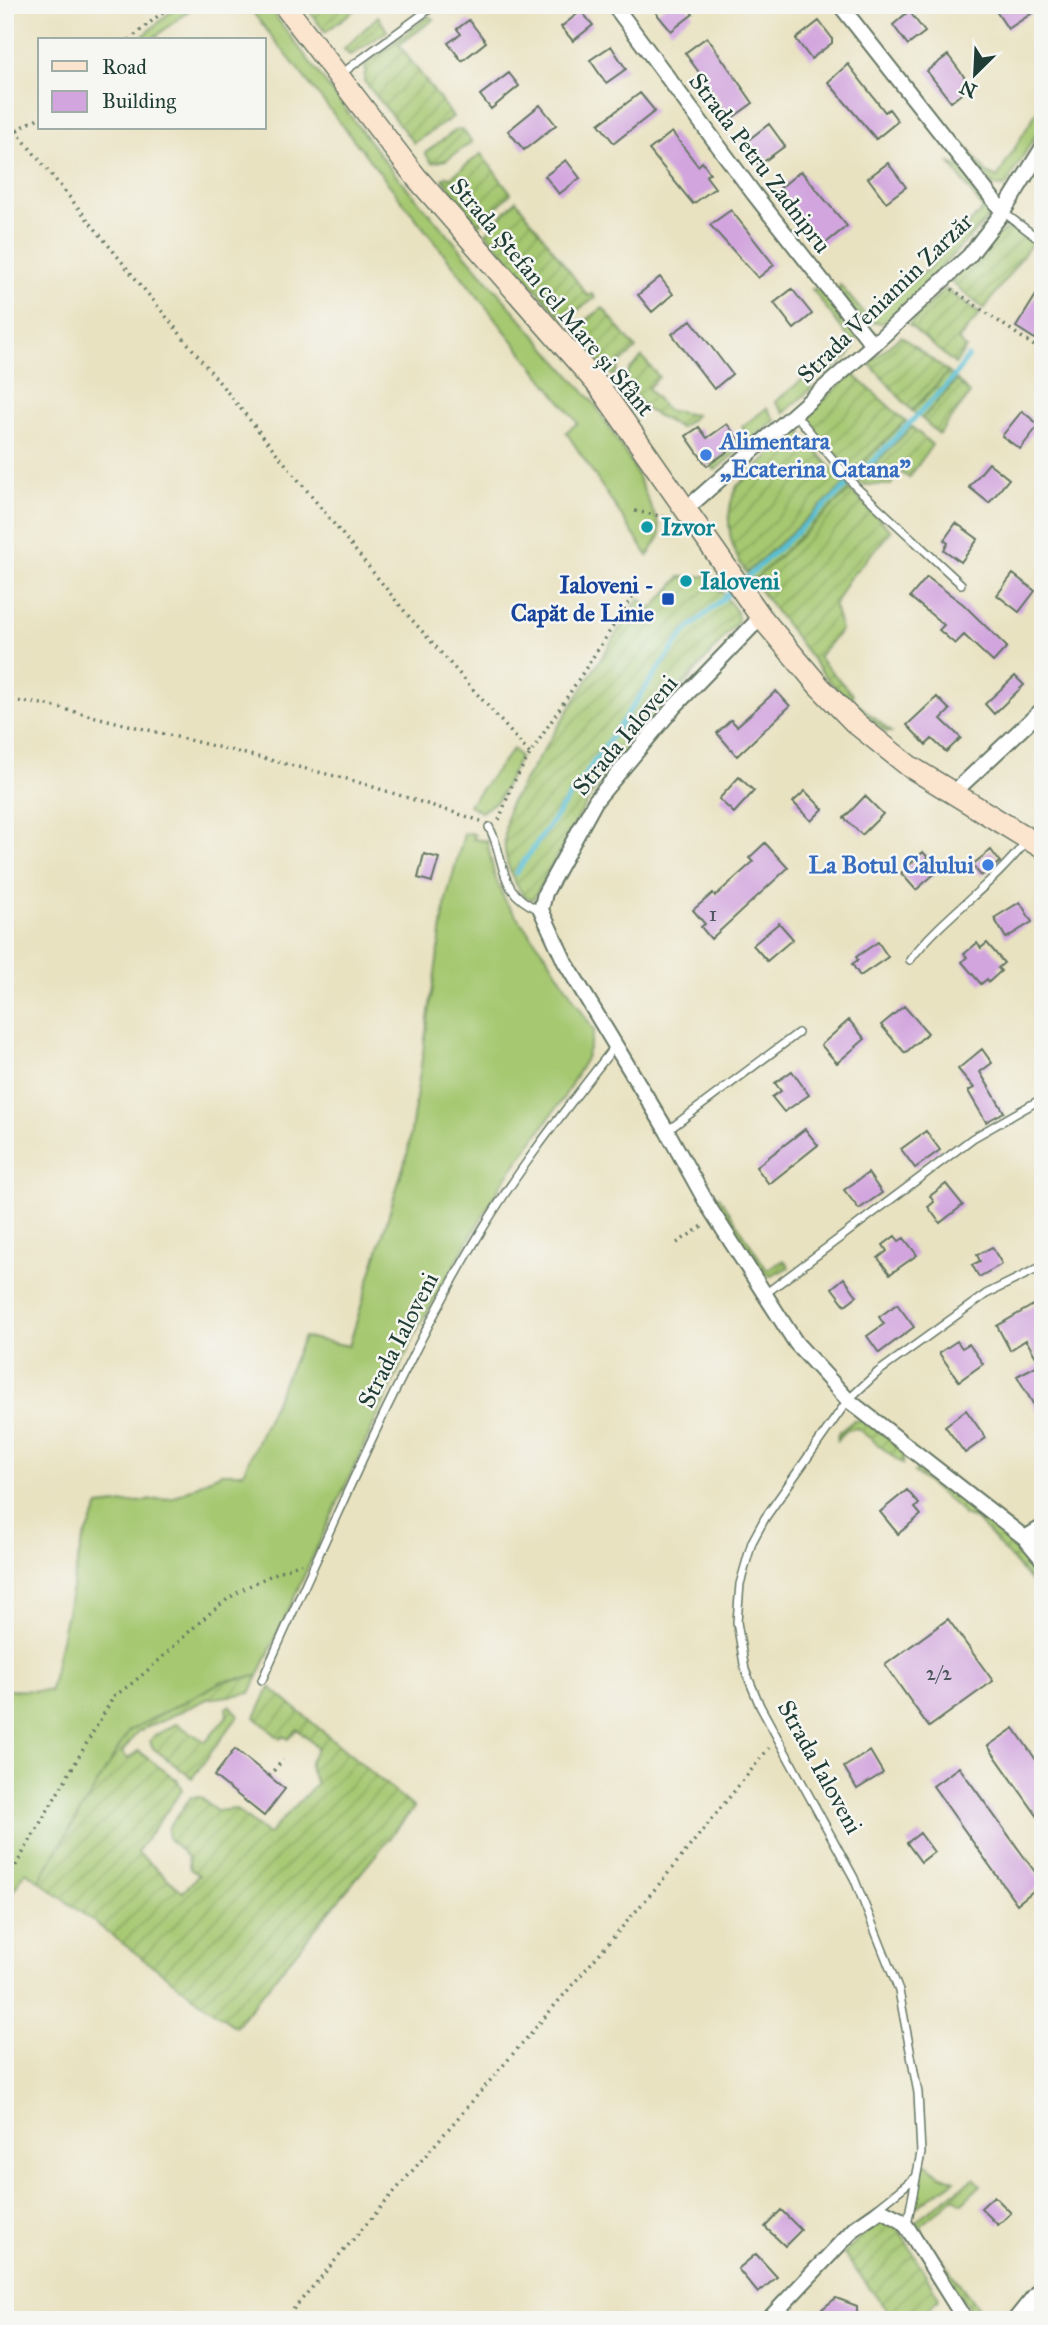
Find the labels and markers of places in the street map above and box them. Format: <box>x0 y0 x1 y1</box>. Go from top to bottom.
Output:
place label: Alimentara „Ecaterina Catana” <box>718 426 911 484</box>
marker: Alimentara „Ecaterina Catana” <box>698 447 714 463</box>
place label: Izvor <box>661 512 716 542</box>
marker: Izvor <box>639 519 655 535</box>
place label: Ialoveni <box>700 566 780 596</box>
place label: Ialoveni - Capăt de Linie <box>511 570 654 628</box>
marker: Ialoveni <box>678 573 694 589</box>
marker: Ialoveni - Capăt de Linie <box>660 591 676 607</box>
place label: La Botul Calului <box>808 850 974 880</box>
marker: La Botul Calului <box>980 857 996 873</box>

